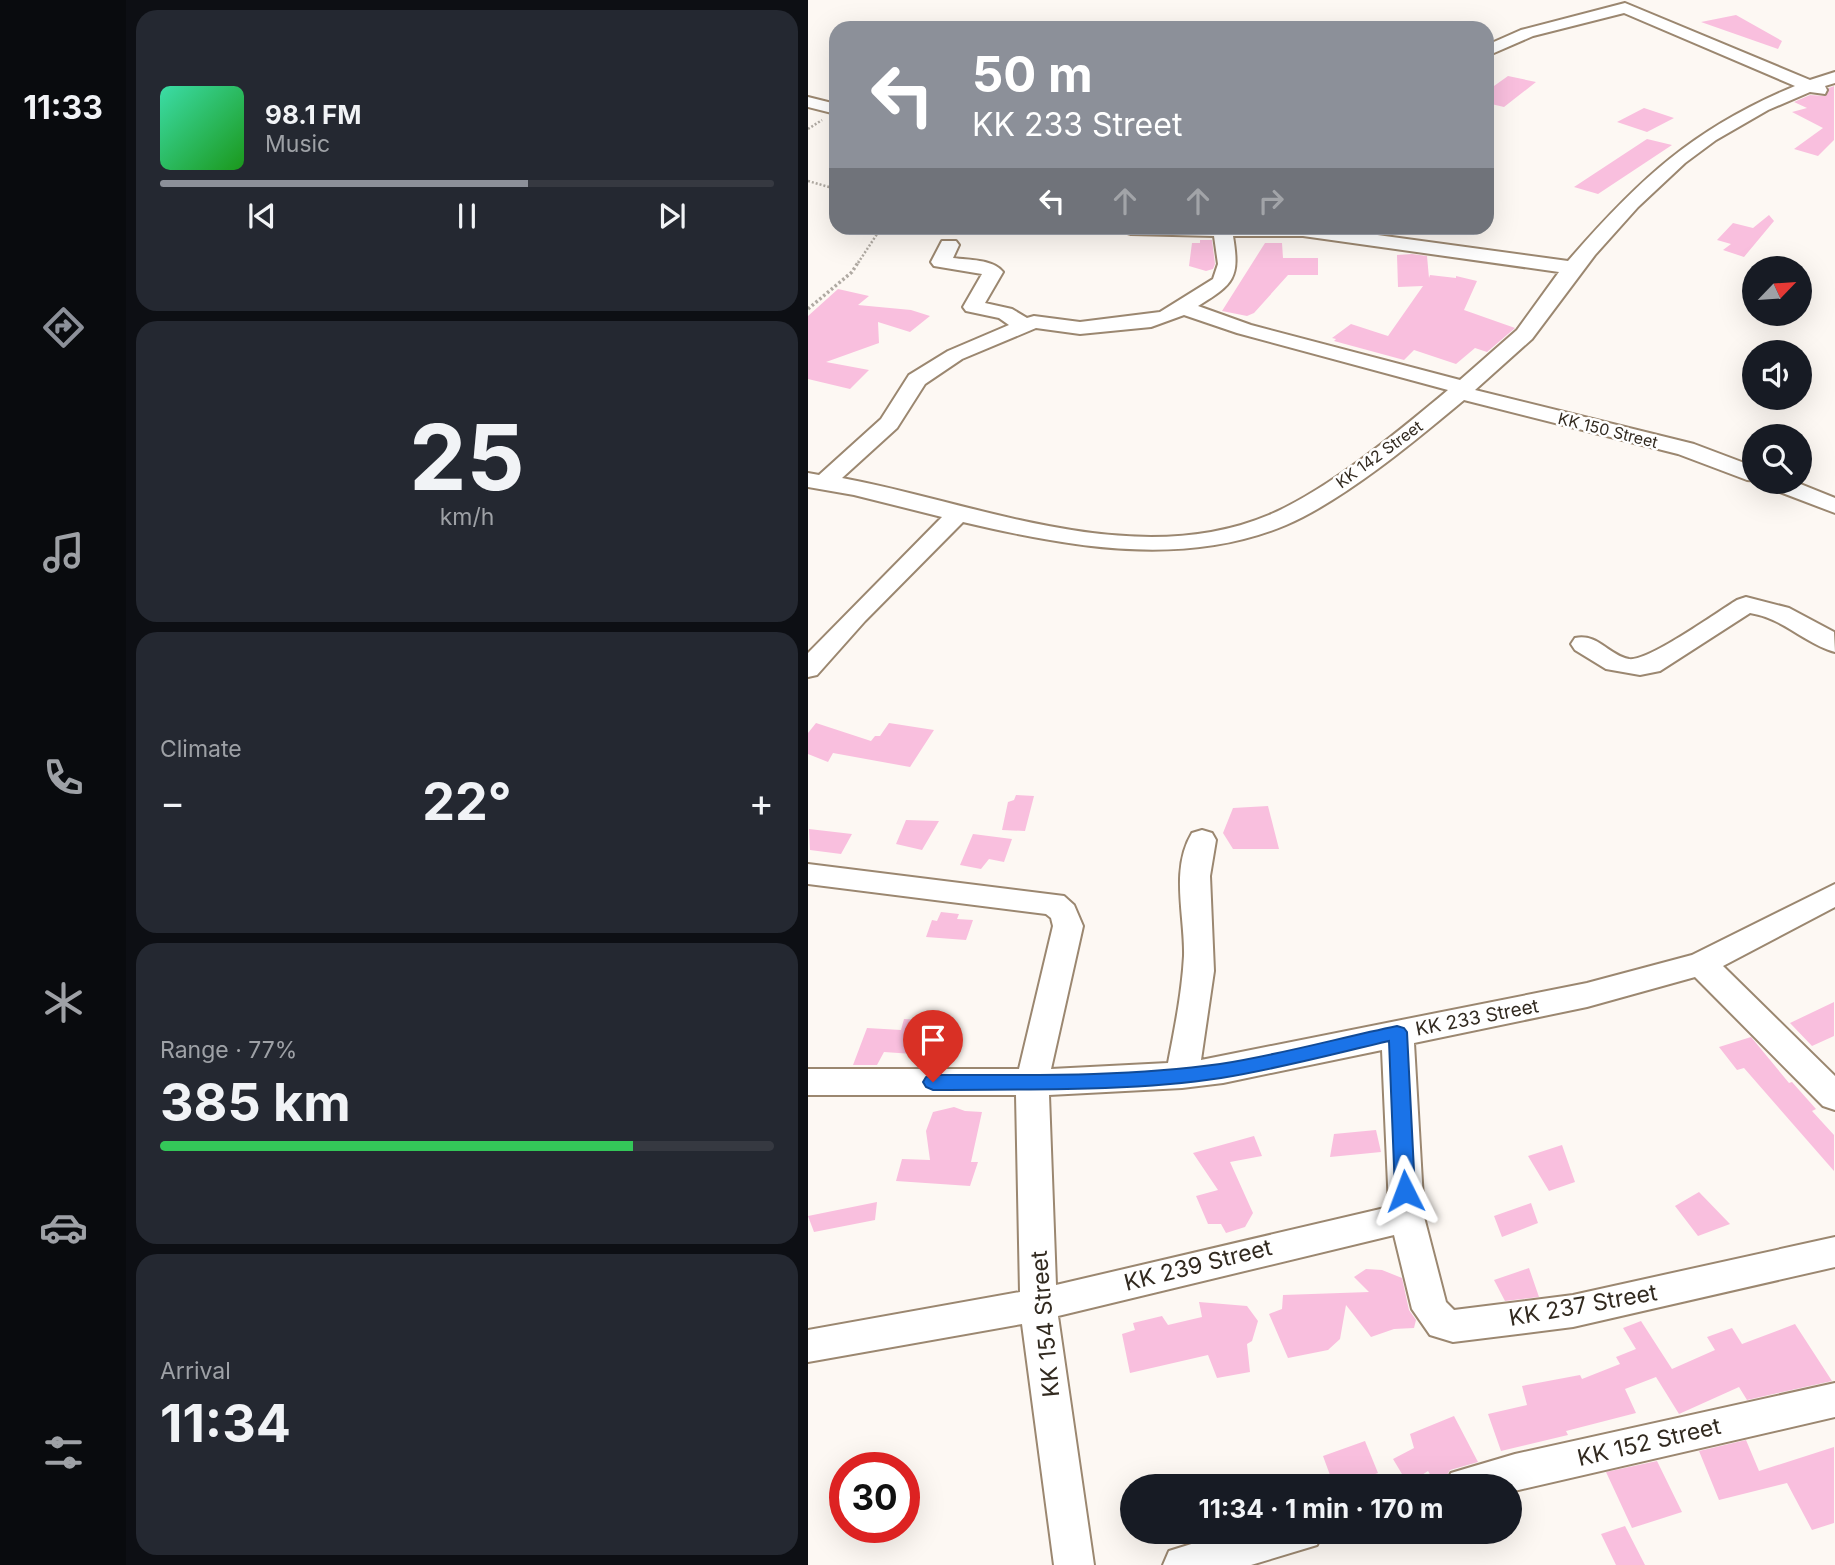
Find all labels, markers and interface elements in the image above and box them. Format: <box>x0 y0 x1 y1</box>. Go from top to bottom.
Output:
text: 50 m <box>972 45 1093 104</box>
icon: left <box>857 49 948 140</box>
text: 11:33 <box>23 88 103 127</box>
text: 98.1 FM <box>265 99 361 130</box>
text: KK 233 Street <box>972 105 1182 144</box>
text: Music <box>265 130 330 158</box>
icon: left <box>1033 182 1071 220</box>
icon: ahead <box>1106 182 1144 220</box>
icon: ahead <box>1179 182 1217 220</box>
icon: right <box>1252 182 1290 220</box>
icon: previous <box>243 197 281 235</box>
icon: pause <box>448 197 486 235</box>
icon: next <box>653 197 691 235</box>
north arrow <box>1742 256 1812 326</box>
map controls <box>1742 256 1812 494</box>
icon: directions <box>39 303 88 352</box>
button: sound <box>1742 340 1812 410</box>
text: 25 <box>409 402 525 512</box>
street label: KK 150 Street <box>1556 408 1660 452</box>
street label: KK 142 Street <box>1332 416 1426 492</box>
button: search <box>1742 424 1812 494</box>
text: km/h <box>440 503 494 531</box>
icon: music <box>39 528 88 577</box>
text: Climate <box>160 735 242 763</box>
icon: phone <box>39 753 88 802</box>
text: 22° <box>422 770 512 833</box>
text: − <box>160 779 185 825</box>
text: + <box>749 779 774 825</box>
icon: climate <box>39 978 88 1027</box>
street label: KK 233 Street <box>1414 994 1541 1041</box>
pin <box>903 1010 963 1082</box>
icon: arrive <box>914 1021 952 1059</box>
text: Range · 77% <box>160 1036 297 1064</box>
text: 385 km <box>160 1071 351 1134</box>
position arrow <box>1368 1154 1442 1228</box>
icon: car <box>39 1203 88 1252</box>
street label: KK 239 Street <box>1121 1233 1275 1297</box>
street label: KK 154 Street <box>1025 1249 1065 1398</box>
street label: KK 237 Street <box>1507 1278 1660 1332</box>
text: Arrival <box>160 1357 231 1385</box>
text: 11:34 <box>160 1392 291 1455</box>
street label: KK 152 Street <box>1575 1412 1724 1472</box>
icon: filters <box>39 1428 88 1477</box>
speed limit sign: 30 <box>829 1452 920 1543</box>
text: 11:34 · 1 min · 170 m <box>1198 1493 1444 1524</box>

